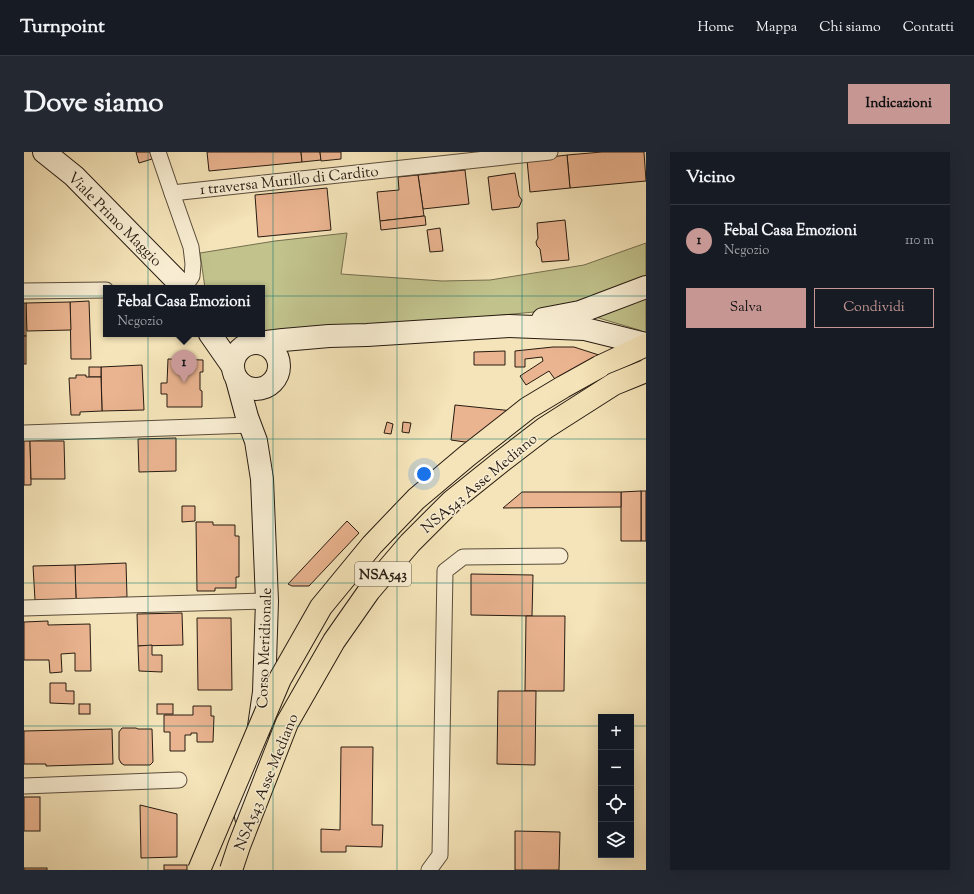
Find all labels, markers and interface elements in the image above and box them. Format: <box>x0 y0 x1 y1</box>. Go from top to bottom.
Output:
text: Turnpoint <box>20 14 105 41</box>
text: Home <box>697 18 734 38</box>
text: Mappa <box>756 18 797 38</box>
text: Chi siamo <box>819 18 881 38</box>
text: Contatti <box>903 18 954 38</box>
text: Dove siamo <box>24 84 164 124</box>
button: Indicazioni <box>848 84 950 124</box>
street label: 1 traversa Murillo di Cardito <box>199 162 380 201</box>
text: Vicino <box>686 166 735 190</box>
street label: Viale Primo Maggio <box>62 168 166 272</box>
text: Febal Casa Emozioni <box>724 221 857 242</box>
text: 1 <box>697 232 701 250</box>
text: 110 m <box>905 232 934 250</box>
text: Negozio <box>724 242 769 260</box>
popup <box>103 285 265 337</box>
button: Salva <box>686 288 806 328</box>
button: Condividi <box>814 288 934 328</box>
text: Febal Casa Emozioni <box>118 292 250 313</box>
text: Negozio <box>118 313 163 331</box>
pin: 1 <box>171 350 197 383</box>
street label: NSA543 Asse Mediano <box>417 429 543 539</box>
your location <box>414 464 434 484</box>
road number: NSA543 <box>355 562 411 586</box>
street label: Corso Meridionale <box>253 587 278 709</box>
street label: NSA543 Asse Mediano <box>230 711 304 854</box>
map controls <box>598 714 634 858</box>
button: + <box>598 714 634 750</box>
button: − <box>598 750 634 786</box>
button: locate <box>598 786 634 822</box>
button: layers <box>598 822 634 858</box>

